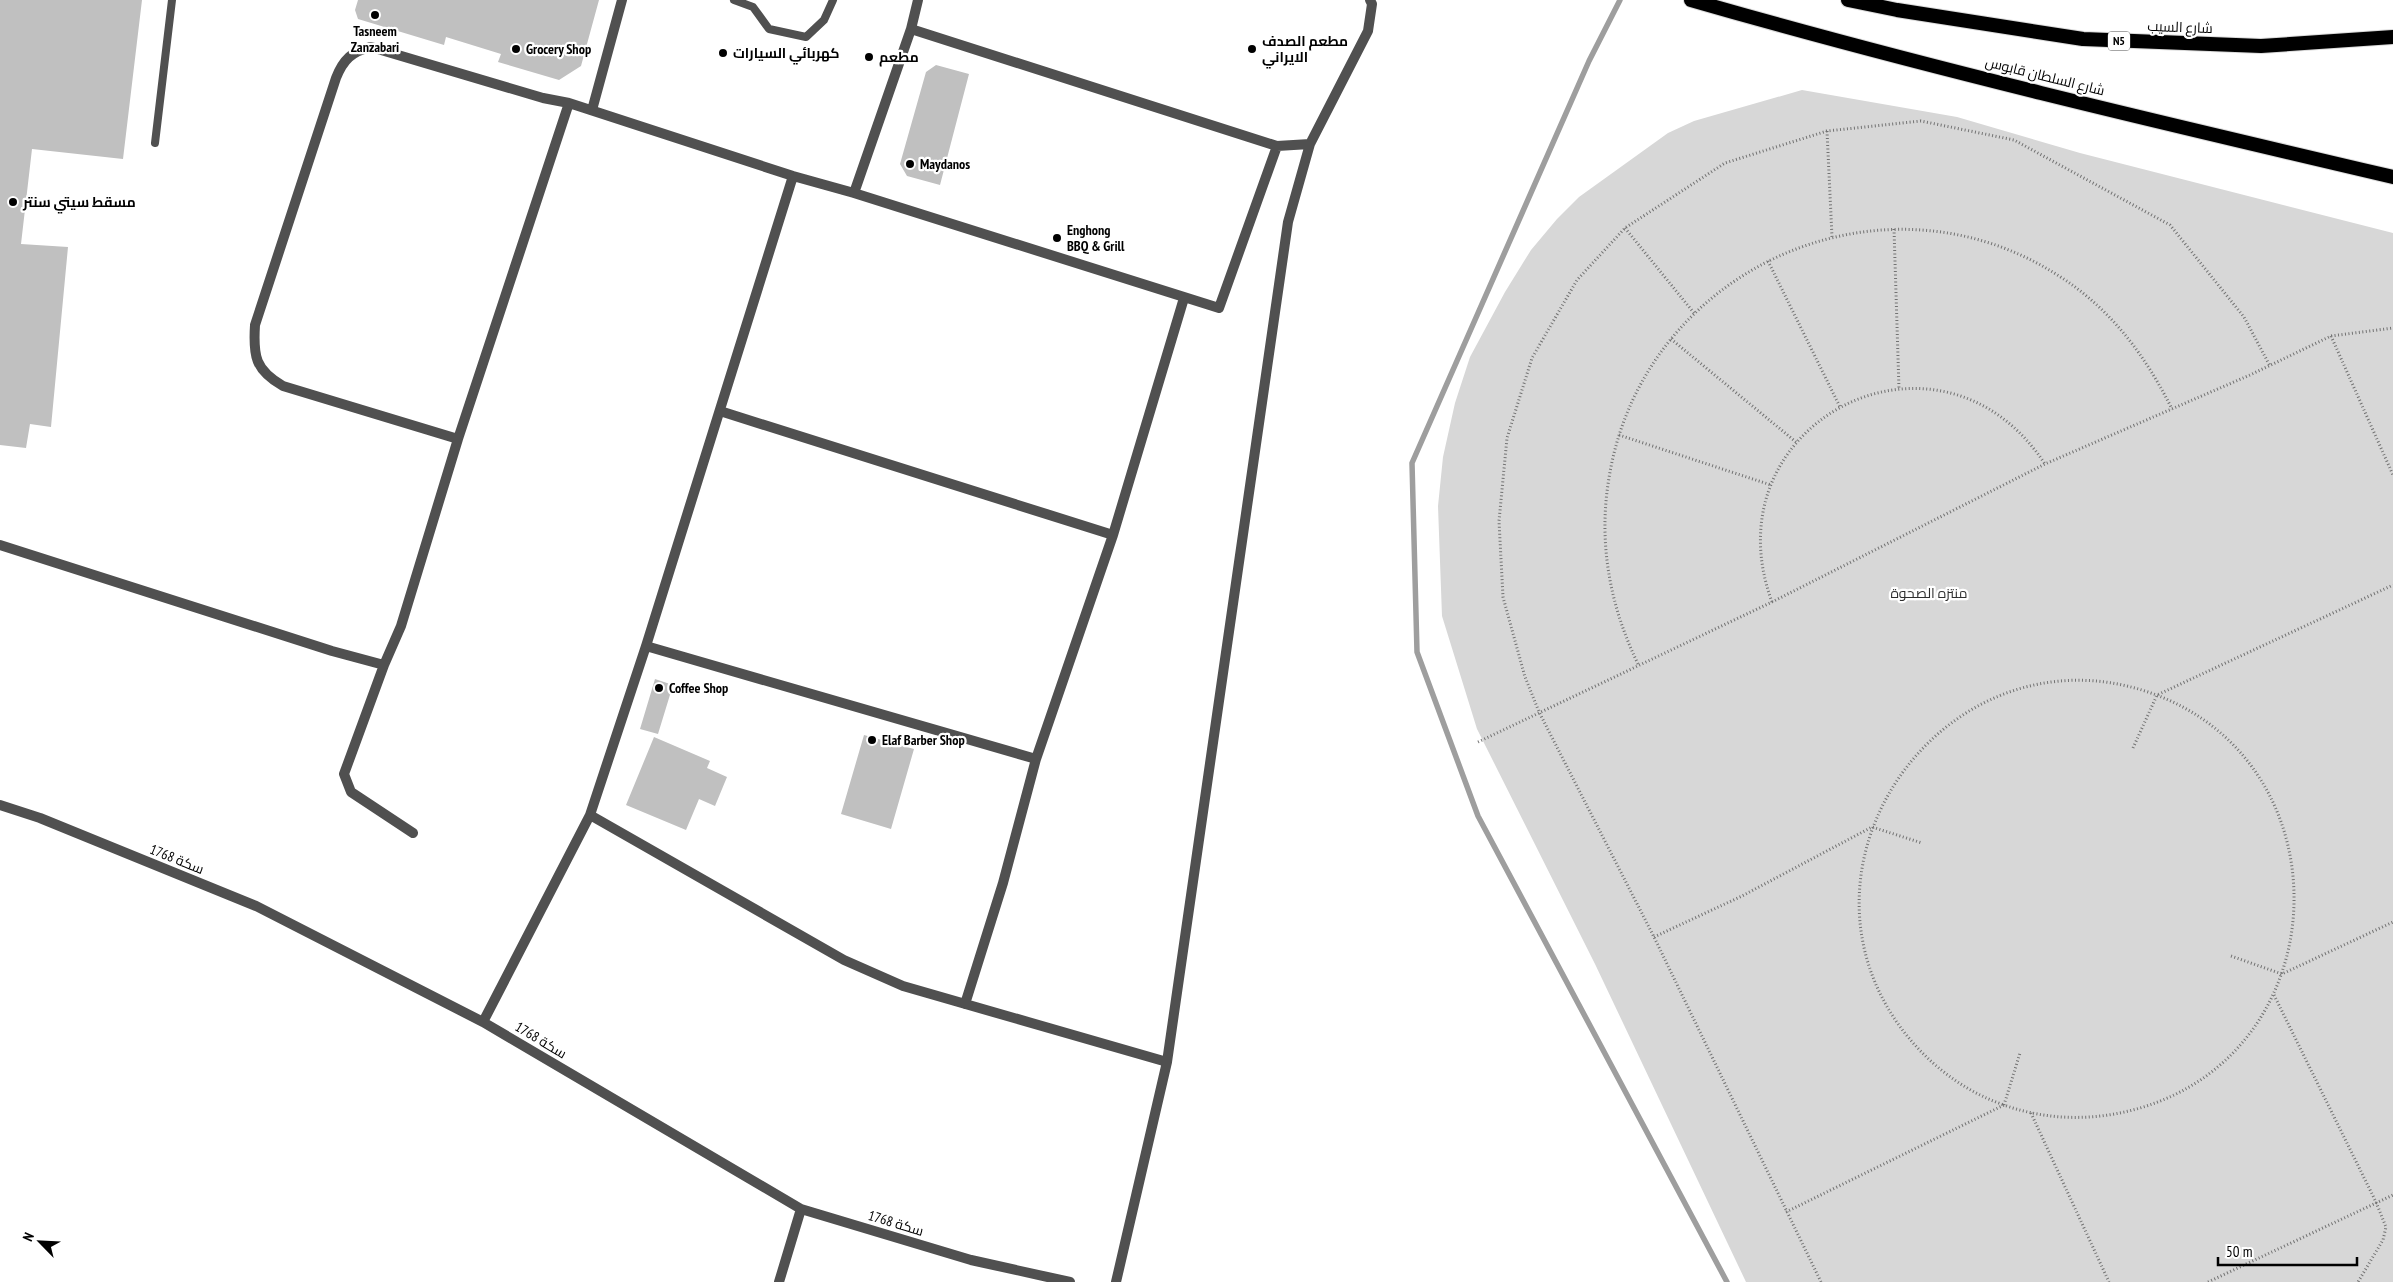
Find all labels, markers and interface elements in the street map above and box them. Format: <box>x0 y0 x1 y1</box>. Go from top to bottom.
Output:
marker: Tasneem Zanzabari <box>369 9 381 21</box>
street label: شارع السيب <box>2147 17 2213 37</box>
place label: Tasneem Zanzabari <box>351 22 399 56</box>
road number: N5 <box>2108 31 2130 50</box>
place label: مطعم الصدف الايراني <box>1262 32 1348 69</box>
place label: Grocery Shop <box>526 40 591 58</box>
marker: Grocery Shop <box>510 43 522 55</box>
marker: مطعم الصدف الايراني <box>1246 43 1258 55</box>
place label: كهربائي السيارات <box>733 44 840 65</box>
marker: كهربائي السيارات <box>717 47 729 59</box>
place label: مطعم <box>879 48 919 67</box>
marker: مطعم <box>863 51 875 63</box>
street label: شارع السلطان قابوس <box>1983 52 2107 100</box>
place label: Maydanos <box>920 155 970 173</box>
marker: Maydanos <box>904 158 916 170</box>
place label: مسقط سيتي سنتر <box>22 193 136 214</box>
marker: مسقط سيتي سنتر <box>7 196 19 208</box>
place label: Enghong BBQ & Grill <box>1067 221 1125 255</box>
marker: Enghong BBQ & Grill <box>1051 232 1063 244</box>
park label: منتزه الصحوة <box>1891 584 1967 602</box>
place label: Coffee Shop <box>669 679 728 697</box>
marker: Coffee Shop <box>653 682 665 694</box>
place label: Elaf Barber Shop <box>882 731 965 749</box>
marker: Elaf Barber Shop <box>866 734 878 746</box>
street label: سكة 1768 <box>147 840 207 878</box>
street label: سكة 1768 <box>512 1018 570 1062</box>
street label: سكة 1768 <box>866 1206 926 1240</box>
north arrow <box>15 1217 65 1267</box>
text: N <box>18 1230 38 1244</box>
scale bar <box>2218 1234 2357 1266</box>
text: 50 m <box>2226 1242 2252 1261</box>

